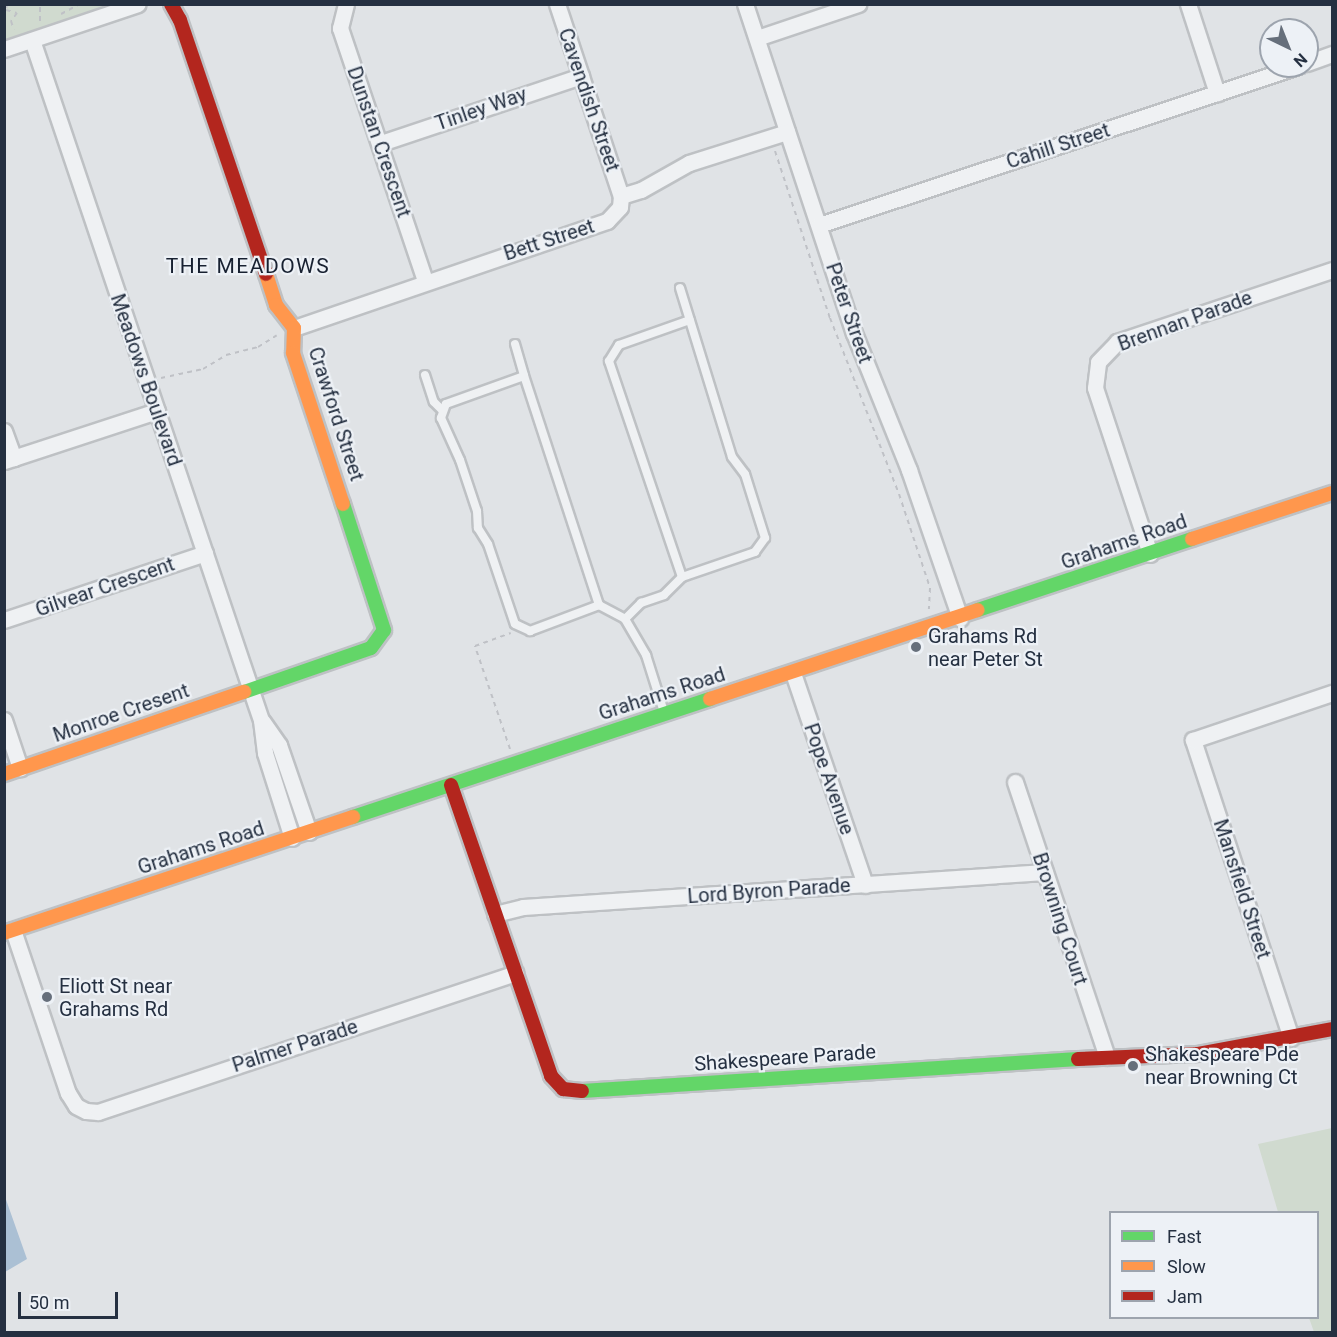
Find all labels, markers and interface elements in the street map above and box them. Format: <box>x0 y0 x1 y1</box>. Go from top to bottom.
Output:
north arrow <box>1259 18 1319 78</box>
street label: Cavendish Street <box>553 25 625 175</box>
text: N <box>1290 49 1311 71</box>
street label: Dunstan Crescent <box>342 63 416 221</box>
street label: Tinley Way <box>432 82 530 136</box>
street label: Cahill Street <box>1003 118 1113 174</box>
street label: Bett Street <box>501 214 597 266</box>
district label: THE MEADOWS <box>166 253 330 279</box>
street label: Peter Street <box>821 260 877 366</box>
street label: Brennan Parade <box>1115 286 1255 356</box>
street label: Meadows Boulevard <box>105 291 187 469</box>
street label: Crawford Street <box>303 344 369 484</box>
street label: Grahams Road <box>1058 509 1190 575</box>
street label: Gilvear Crescent <box>32 552 178 622</box>
place label: Grahams Rd near Peter St <box>928 624 1043 671</box>
marker: Grahams Rd near Peter St <box>909 640 923 654</box>
street label: Grahams Road <box>596 662 728 726</box>
street label: Monroe Cresent <box>50 679 192 747</box>
street label: Pope Avenue <box>799 720 859 838</box>
street label: Grahams Road <box>135 816 267 880</box>
street label: Mansfield Street <box>1208 816 1276 962</box>
street label: Browning Court <box>1027 850 1093 988</box>
street label: Lord Byron Parade <box>687 873 851 909</box>
place label: Eliott St near Grahams Rd <box>59 974 172 1021</box>
marker: Eliott St near Grahams Rd <box>40 990 54 1004</box>
street label: Palmer Parade <box>229 1014 361 1078</box>
street label: Shakespeare Parade <box>693 1040 877 1076</box>
place label: Shakespeare Pde near Browning Ct <box>1145 1042 1299 1089</box>
marker: Shakespeare Pde near Browning Ct <box>1126 1059 1140 1073</box>
legend <box>1109 1211 1319 1319</box>
text: Fast <box>1167 1226 1202 1247</box>
text: Slow <box>1167 1256 1206 1277</box>
scale bar <box>21 1280 122 1318</box>
text: Jam <box>1167 1286 1203 1307</box>
text: 50 m <box>29 1292 69 1313</box>

